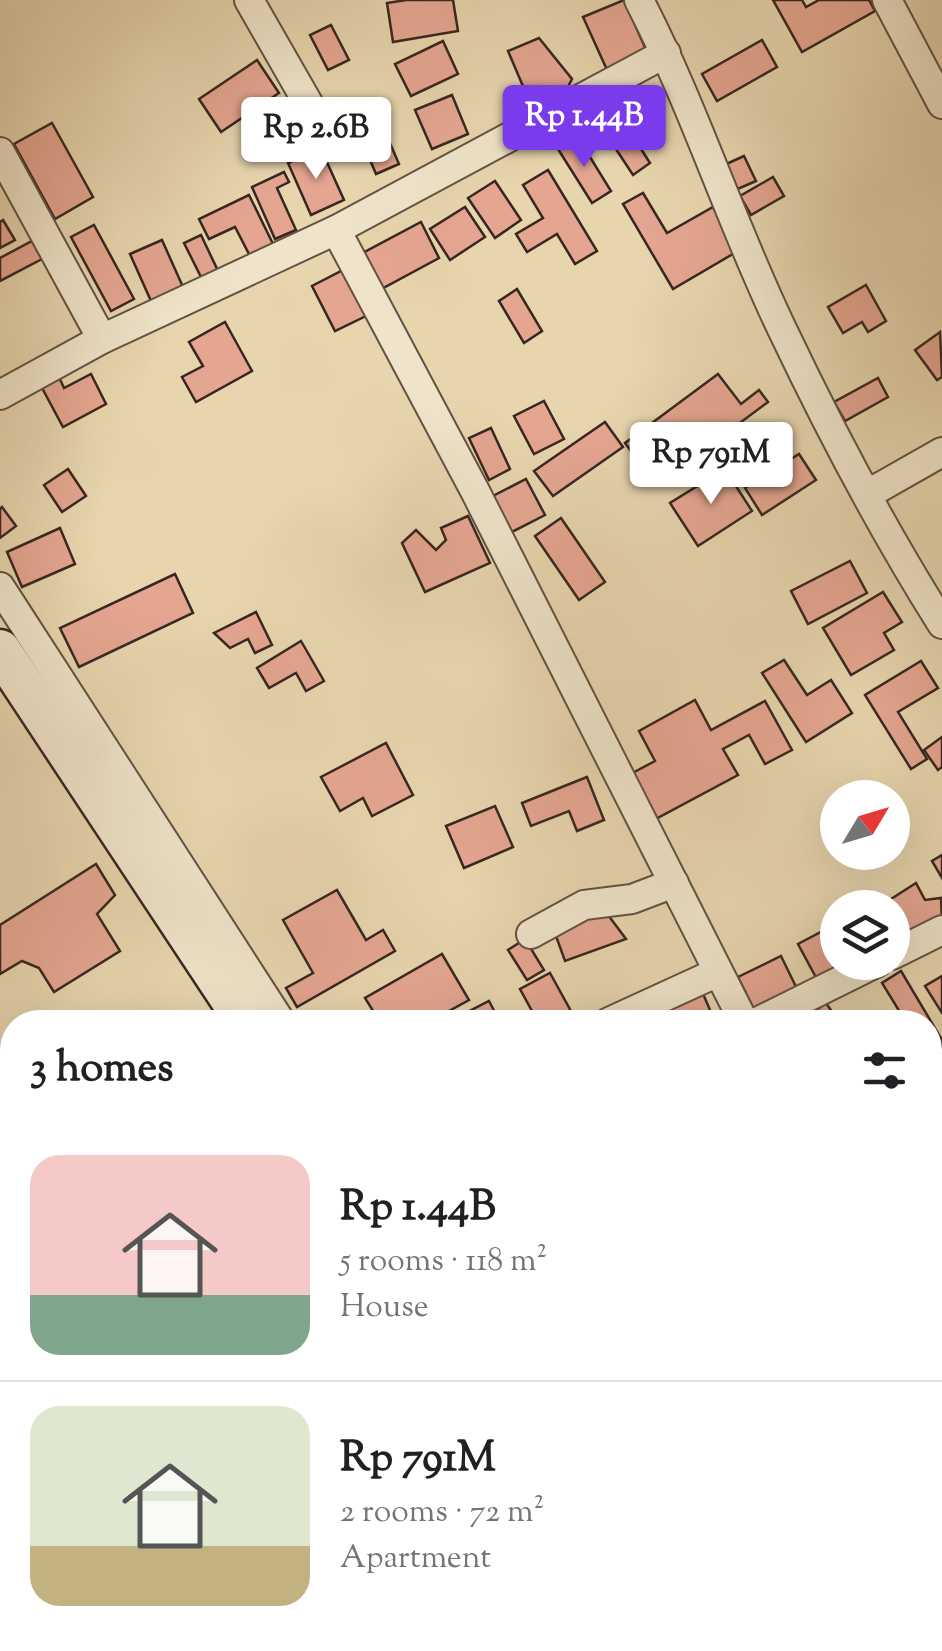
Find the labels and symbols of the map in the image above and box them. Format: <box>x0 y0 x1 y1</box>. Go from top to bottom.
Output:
pin: Rp 1.44B <box>481 85 687 170</box>
pin: Rp 2.6B <box>224 97 408 182</box>
pin: Rp 791M <box>619 422 803 507</box>
north arrow <box>820 780 910 870</box>

